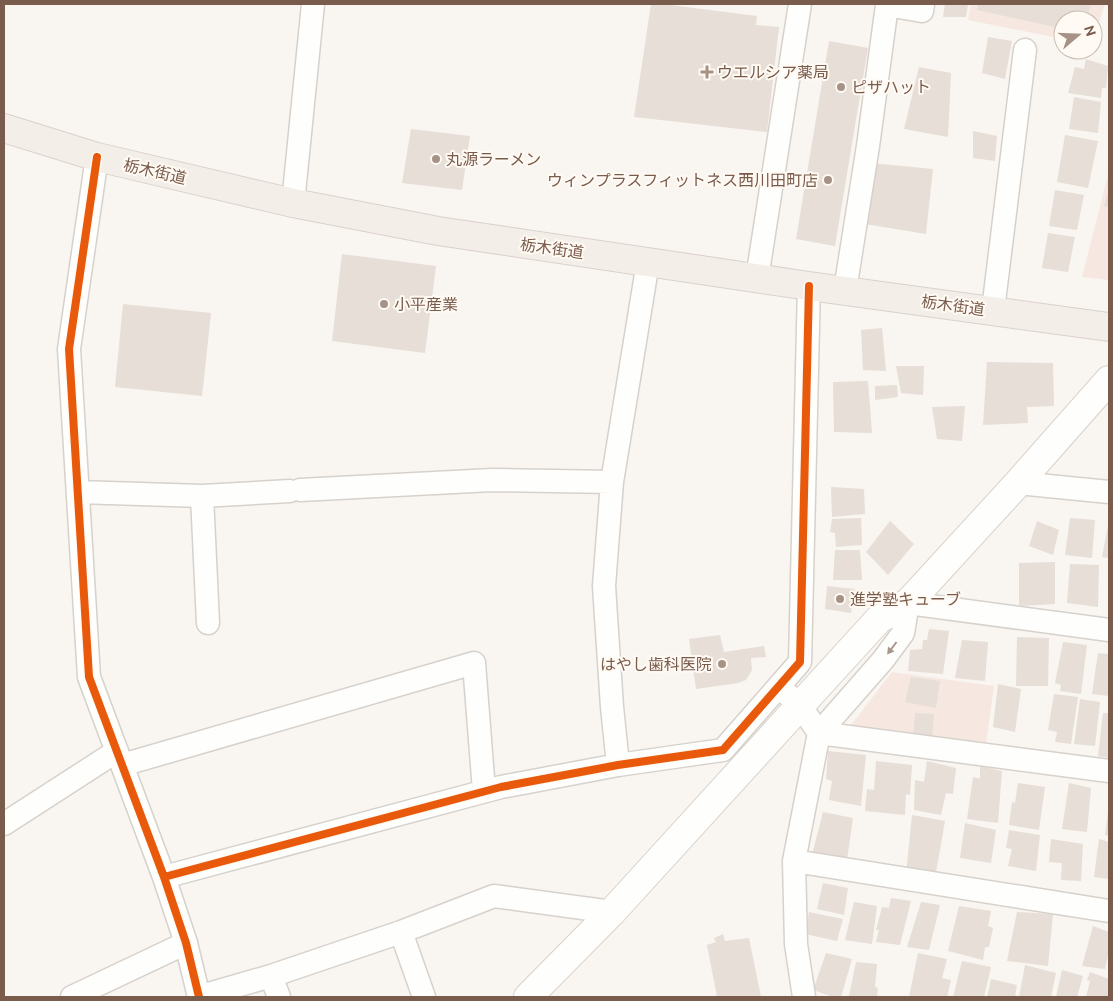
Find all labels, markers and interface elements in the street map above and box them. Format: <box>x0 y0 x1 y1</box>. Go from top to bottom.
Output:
north arrow <box>1053 10 1103 60</box>
text: N <box>1081 23 1100 38</box>
place label: ウエルシア薬局 <box>717 63 829 81</box>
marker: ウエルシア薬局 <box>701 66 713 78</box>
place label: ピザハット <box>851 78 931 96</box>
marker: ピザハット <box>835 81 847 93</box>
place label: 丸源ラーメン <box>446 150 541 168</box>
marker: 丸源ラーメン <box>430 153 442 165</box>
street label: 栃木街道 <box>122 155 188 187</box>
place label: ウィンプラスフィットネス西川田町店 <box>547 171 818 189</box>
marker: ウィンプラスフィットネス西川田町店 <box>822 174 834 186</box>
street label: 栃木街道 <box>519 235 585 261</box>
street label: 栃木街道 <box>920 292 986 318</box>
place label: 小平産業 <box>394 295 458 313</box>
marker: 小平産業 <box>378 298 390 310</box>
place label: 進学塾キューブ <box>850 590 961 608</box>
marker: 進学塾キューブ <box>834 593 846 605</box>
one-way arrow <box>887 641 897 655</box>
place label: はやし歯科医院 <box>600 655 712 673</box>
marker: はやし歯科医院 <box>716 658 728 670</box>

